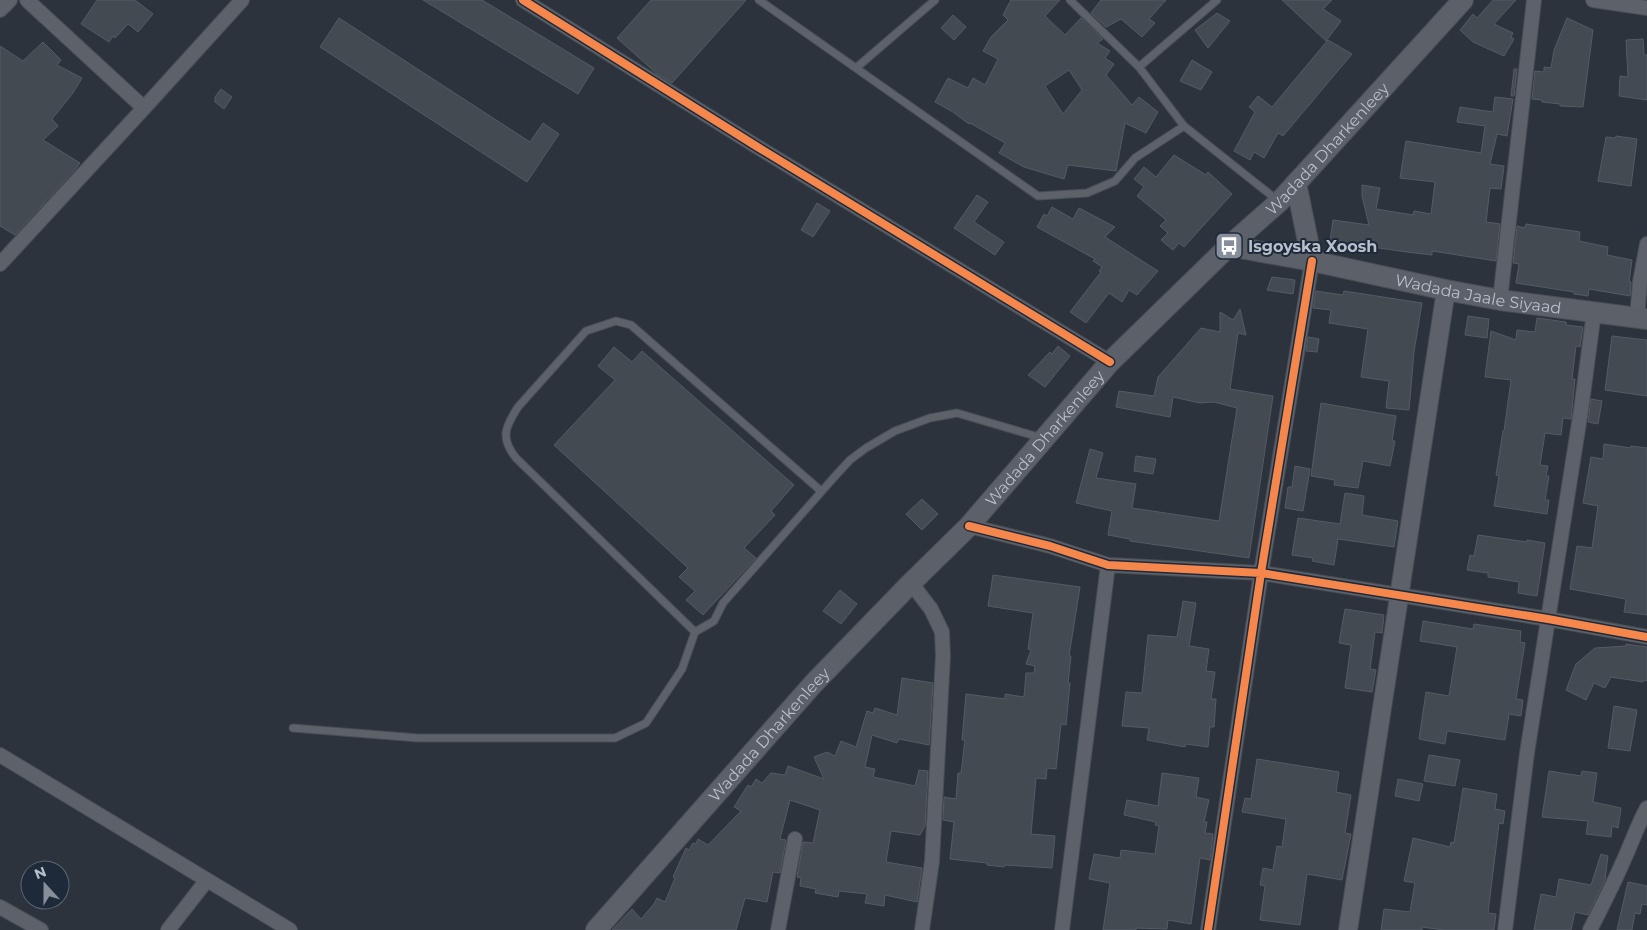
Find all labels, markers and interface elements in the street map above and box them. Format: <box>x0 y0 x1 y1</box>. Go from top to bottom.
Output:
street label: Wadada Dharkenleey <box>1262 79 1393 219</box>
bus stop icon: Isgoyska Xoosh <box>1214 231 1244 261</box>
place label: Isgoyska Xoosh <box>1248 237 1377 256</box>
street label: Wadada Jaale Siyaad <box>1393 270 1563 318</box>
street label: Wadada Dharkenleey <box>981 366 1109 510</box>
street label: Wadada Dharkenleey <box>705 664 834 806</box>
north arrow <box>20 860 70 910</box>
text: N <box>32 862 49 883</box>

